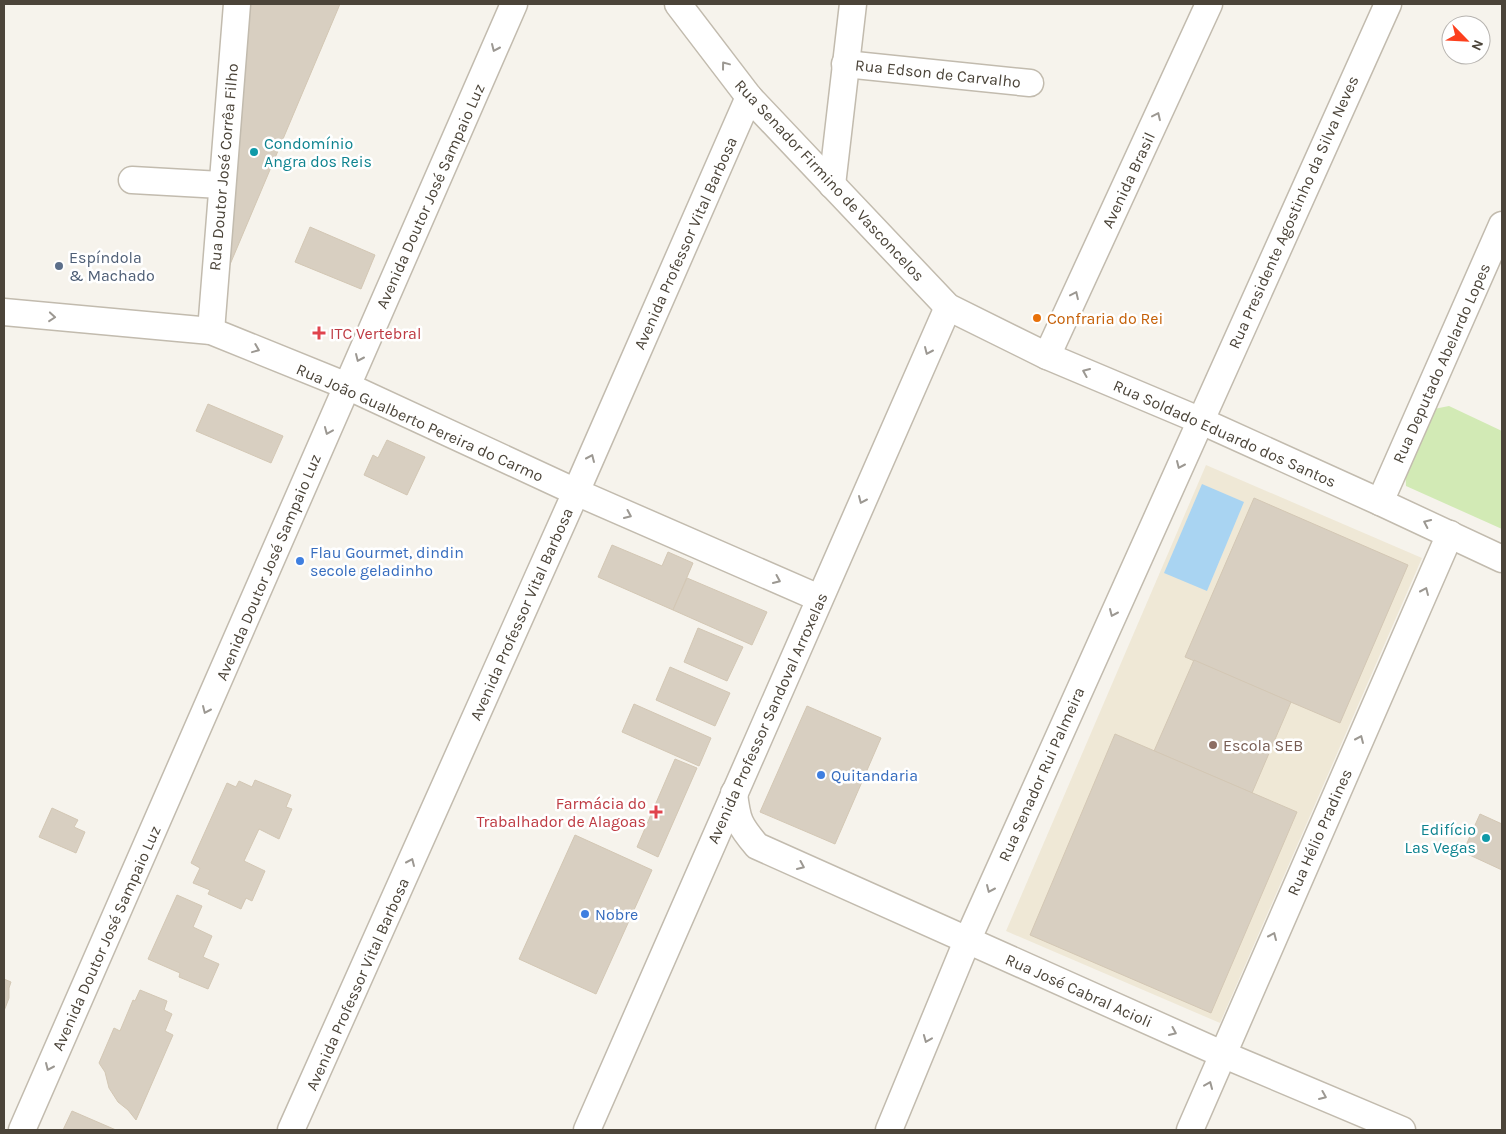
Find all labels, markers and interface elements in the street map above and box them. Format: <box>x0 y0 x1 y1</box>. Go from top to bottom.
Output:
north arrow <box>1441 15 1491 65</box>
text: N <box>1468 37 1487 53</box>
one-way arrow <box>490 43 501 52</box>
street label: Rua Edson de Carvalho <box>854 55 1022 92</box>
one-way arrow <box>722 61 731 71</box>
street label: Rua Doutor José Corrêa Filho <box>205 63 242 271</box>
street label: Rua Presidente Agostinho da Silva Neves <box>1224 73 1363 352</box>
street label: Rua Senador Firmino de Vasconcelos <box>731 75 928 285</box>
street label: Avenida Doutor José Sampaio Luz <box>372 81 489 312</box>
one-way arrow <box>1151 112 1162 121</box>
street label: Avenida Brasil <box>1098 129 1159 231</box>
place label: Condomínio Angra dos Reis <box>264 134 372 171</box>
street label: Avenida Professor Vital Barbosa <box>630 134 741 352</box>
marker: Condomínio Angra dos Reis <box>248 146 260 158</box>
place label: Espíndola & Machado <box>69 248 155 285</box>
marker: Espíndola & Machado <box>53 260 65 272</box>
street label: Rua Deputado Abelardo Lopes <box>1389 260 1494 466</box>
one-way arrow <box>1069 291 1079 300</box>
place label: Confraria do Rei <box>1047 309 1163 328</box>
one-way arrow <box>49 311 57 322</box>
marker: Confraria do Rei <box>1031 312 1043 324</box>
place label: ITC Vertebral <box>330 324 421 343</box>
marker: ITC Vertebral <box>312 326 326 340</box>
one-way arrow <box>251 343 260 353</box>
one-way arrow <box>923 346 934 355</box>
one-way arrow <box>355 353 366 362</box>
street label: Rua João Gualberto Pereira do Carmo <box>293 359 546 486</box>
one-way arrow <box>1082 368 1091 379</box>
street label: Rua Soldado Eduardo dos Santos <box>1110 376 1339 491</box>
one-way arrow <box>323 426 333 434</box>
street label: Avenida Doutor José Sampaio Luz <box>212 451 325 683</box>
one-way arrow <box>584 454 595 463</box>
one-way arrow <box>1175 460 1186 469</box>
one-way arrow <box>858 495 869 504</box>
street label: Avenida Professor Vital Barbosa <box>466 505 577 723</box>
one-way arrow <box>623 509 632 520</box>
one-way arrow <box>1423 519 1432 530</box>
place label: Flau Gourmet, dindin secole geladinho <box>310 543 464 580</box>
marker: Flau Gourmet, dindin secole geladinho <box>294 555 306 567</box>
one-way arrow <box>772 573 781 584</box>
one-way arrow <box>1419 587 1430 596</box>
street label: Avenida Professor Sandoval Arroxelas <box>703 590 832 847</box>
one-way arrow <box>1109 608 1120 617</box>
street label: Rua Senador Rui Palmeira <box>994 684 1089 864</box>
one-way arrow <box>202 705 212 714</box>
one-way arrow <box>1353 735 1364 744</box>
place label: Escola SEB <box>1223 736 1303 755</box>
marker: Escola SEB <box>1207 739 1219 751</box>
place label: Quitandaria <box>831 766 918 785</box>
street label: Rua Hélio Pradines <box>1283 766 1356 899</box>
marker: Quitandaria <box>815 769 827 781</box>
place label: Farmácia do Trabalhador de Alagoas <box>477 794 646 831</box>
marker: Farmácia do Trabalhador de Alagoas <box>650 806 662 818</box>
place label: Edifício Las Vegas <box>1405 820 1476 857</box>
street label: Avenida Doutor José Sampaio Luz <box>48 823 165 1054</box>
marker: Edifício Las Vegas <box>1480 832 1492 844</box>
one-way arrow <box>405 858 415 867</box>
one-way arrow <box>796 859 805 870</box>
street label: Avenida Professor Vital Barbosa <box>302 875 413 1093</box>
one-way arrow <box>986 884 997 893</box>
place label: Nobre <box>595 905 638 924</box>
marker: Nobre <box>579 908 591 920</box>
one-way arrow <box>1267 932 1278 941</box>
street label: Rua José Cabral Acioli <box>1002 949 1155 1031</box>
one-way arrow <box>1168 1026 1177 1037</box>
one-way arrow <box>922 1034 933 1043</box>
one-way arrow <box>45 1062 56 1071</box>
one-way arrow <box>1202 1081 1213 1090</box>
one-way arrow <box>1318 1090 1327 1101</box>

